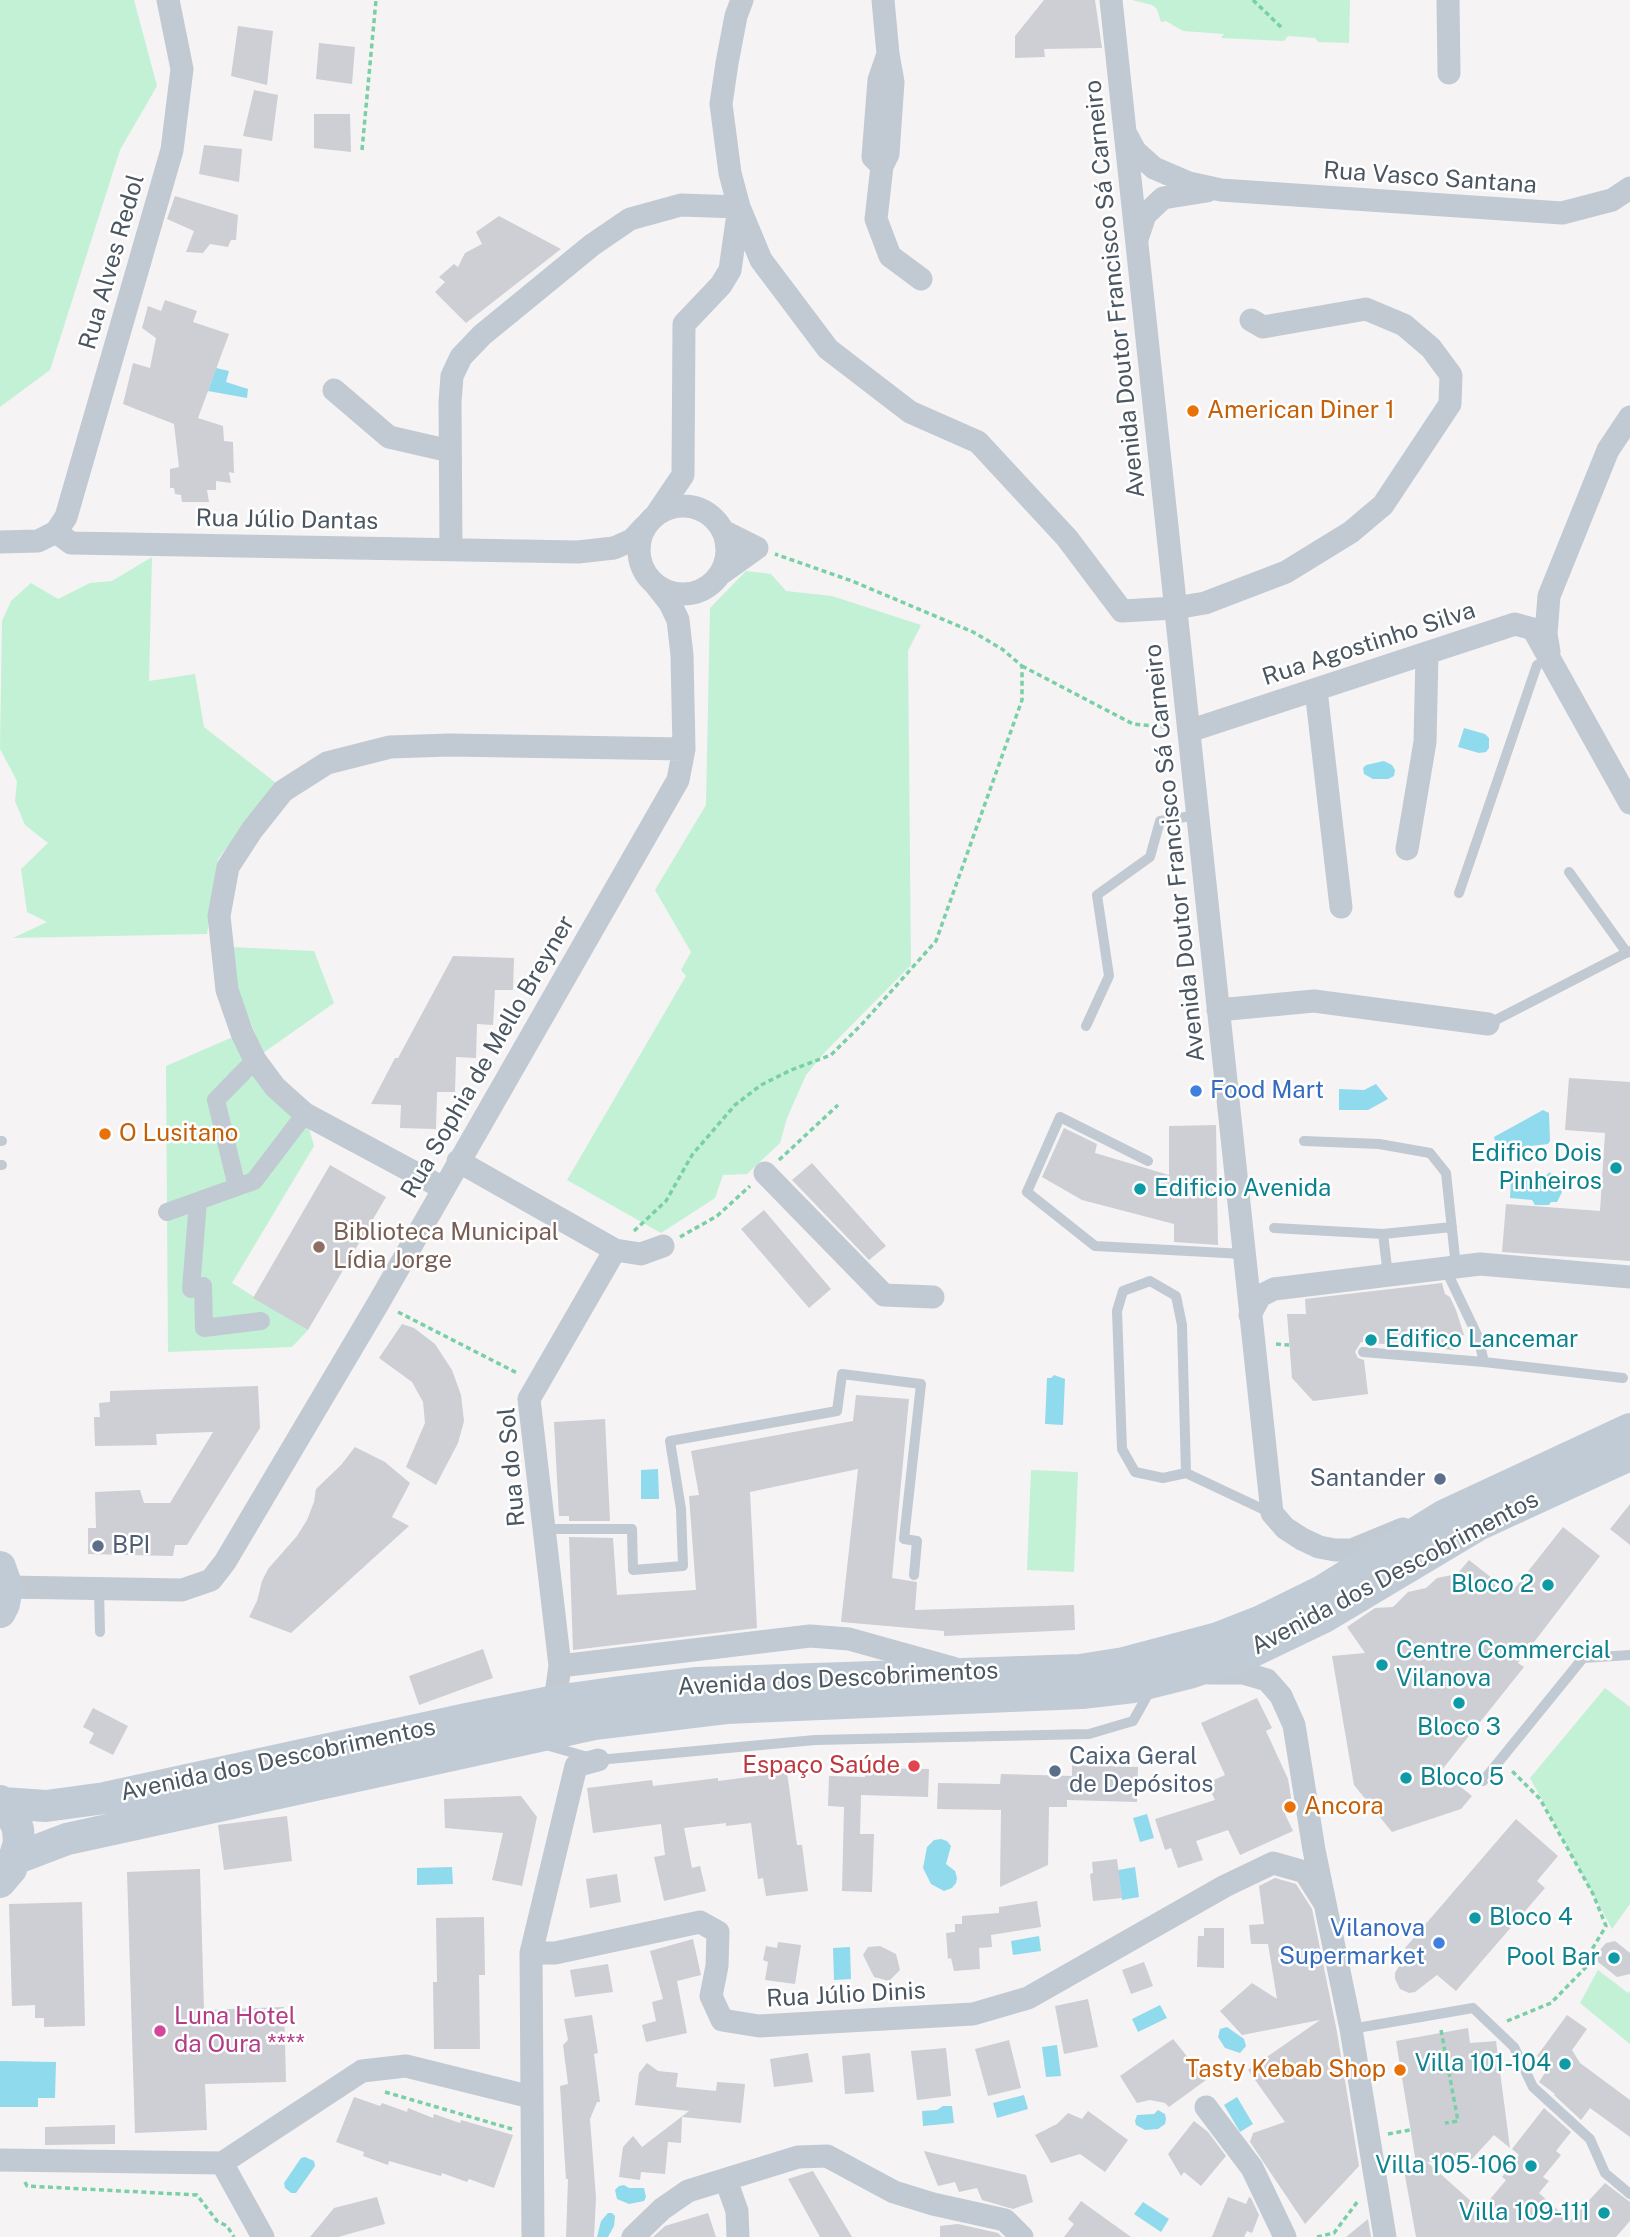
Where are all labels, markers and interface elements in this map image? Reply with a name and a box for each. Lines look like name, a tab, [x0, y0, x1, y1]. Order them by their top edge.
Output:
street label: Avenida Doutor Francisco Sá Carneiro	[1079, 79, 1151, 499]
street label: Rua Vasco Santana	[1322, 156, 1538, 200]
street label: Rua Alves Redol	[73, 171, 151, 353]
place label: American Diner 1	[1207, 397, 1395, 425]
marker: American Diner 1	[1185, 403, 1201, 419]
street label: Rua Júlio Dantas	[195, 504, 379, 536]
street label: Rua Agostinho Silva	[1259, 596, 1479, 692]
street label: Avenida Doutor Francisco Sá Carneiro	[1139, 643, 1211, 1063]
street label: Rua Sophia de Mello Breyner	[395, 911, 581, 1203]
place label: Food Mart	[1210, 1077, 1324, 1105]
marker: Food Mart	[1188, 1083, 1204, 1099]
place label: O Lusitano	[119, 1120, 238, 1148]
marker: O Lusitano	[97, 1126, 113, 1142]
place label: Edifico Dois Pinheiros	[1471, 1140, 1602, 1196]
marker: Edifico Dois Pinheiros	[1608, 1160, 1624, 1176]
place label: Edificio Avenida	[1154, 1175, 1331, 1203]
marker: Edificio Avenida	[1132, 1181, 1148, 1197]
place label: Biblioteca Municipal Lídia Jorge	[333, 1219, 559, 1275]
marker: Biblioteca Municipal Lídia Jorge	[311, 1239, 327, 1255]
place label: Edifico Lancemar	[1385, 1326, 1578, 1354]
marker: Edifico Lancemar	[1363, 1332, 1379, 1348]
street label: Rua do Sol	[492, 1406, 532, 1528]
place label: Santander	[1310, 1465, 1426, 1493]
marker: Santander	[1432, 1471, 1448, 1487]
street label: Avenida dos Descobrimentos	[1247, 1485, 1543, 1661]
place label: BPI	[112, 1532, 150, 1560]
marker: BPI	[90, 1538, 106, 1554]
place label: Bloco 2	[1451, 1571, 1534, 1599]
marker: Bloco 2	[1540, 1577, 1556, 1593]
place label: Centre Commercial Vilanova	[1396, 1637, 1611, 1693]
street label: Avenida dos Descobrimentos	[677, 1656, 999, 1702]
marker: Centre Commercial Vilanova	[1374, 1657, 1390, 1673]
marker: Bloco 3	[1451, 1695, 1467, 1711]
street label: Avenida dos Descobrimentos	[118, 1713, 438, 1807]
place label: Bloco 3	[1417, 1714, 1501, 1742]
place label: Caixa Geral de Depósitos	[1069, 1743, 1214, 1799]
place label: Espaço Saúde	[742, 1752, 900, 1780]
marker: Espaço Saúde	[906, 1758, 922, 1774]
marker: Caixa Geral de Depósitos	[1047, 1763, 1063, 1779]
place label: Bloco 5	[1420, 1764, 1504, 1792]
marker: Bloco 5	[1398, 1770, 1414, 1786]
place label: Ancora	[1304, 1793, 1384, 1821]
marker: Ancora	[1282, 1799, 1298, 1815]
place label: Bloco 4	[1489, 1904, 1573, 1932]
marker: Bloco 4	[1467, 1910, 1483, 1926]
place label: Vilanova Supermarket	[1279, 1915, 1425, 1971]
marker: Vilanova Supermarket	[1431, 1935, 1447, 1951]
place label: Pool Bar	[1506, 1944, 1600, 1972]
marker: Pool Bar	[1606, 1950, 1622, 1966]
street label: Rua Júlio Dinis	[766, 1976, 926, 2014]
place label: Luna Hotel da Oura ****	[174, 2003, 305, 2059]
marker: Luna Hotel da Oura ****	[152, 2023, 168, 2039]
place label: Villa 101-104	[1415, 2050, 1551, 2078]
place label: Tasty Kebab Shop	[1186, 2056, 1386, 2084]
marker: Villa 101-104	[1557, 2056, 1573, 2072]
marker: Tasty Kebab Shop	[1392, 2062, 1408, 2078]
place label: Villa 105-106	[1375, 2152, 1517, 2180]
marker: Villa 105-106	[1523, 2158, 1539, 2174]
place label: Villa 109-111	[1459, 2199, 1590, 2227]
marker: Villa 109-111	[1596, 2205, 1612, 2221]

